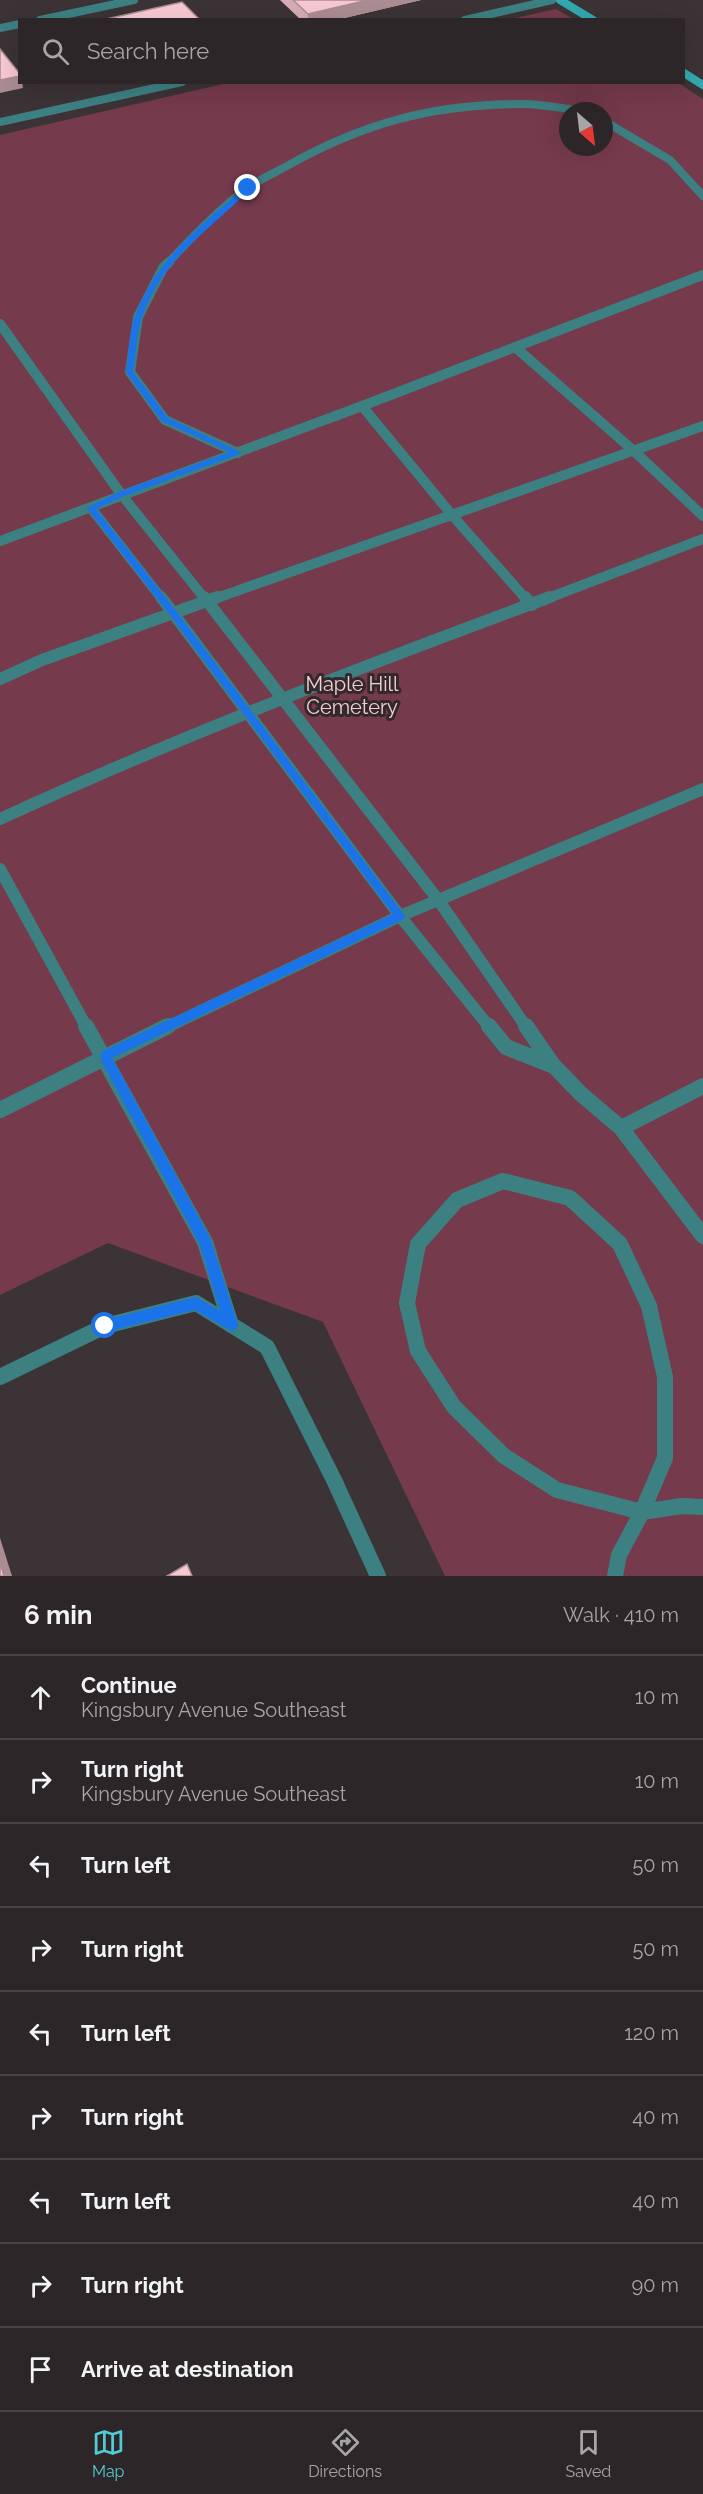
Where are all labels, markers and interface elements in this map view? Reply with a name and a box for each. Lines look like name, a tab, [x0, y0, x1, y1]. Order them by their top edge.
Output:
search box	[18, 18, 685, 84]
icon: search	[39, 35, 72, 68]
text: Search here	[87, 38, 209, 64]
north arrow	[559, 102, 613, 156]
route end	[234, 174, 260, 200]
park label: Maple Hill Cemetery	[306, 672, 399, 719]
route start	[91, 1312, 117, 1338]
text: 6 min	[24, 1600, 93, 1630]
text: Walk · 410 m	[563, 1603, 679, 1627]
text: Continue	[81, 1672, 177, 1698]
icon: ahead	[24, 1681, 57, 1714]
text: 10 m	[635, 1685, 679, 1709]
text: Kingsbury Avenue Southeast	[81, 1698, 346, 1722]
text: Turn right	[81, 1756, 184, 1782]
icon: right	[24, 1765, 57, 1798]
text: 10 m	[635, 1769, 679, 1793]
text: Kingsbury Avenue Southeast	[81, 1782, 346, 1806]
icon: left	[24, 1849, 57, 1882]
text: Turn left	[81, 1852, 171, 1878]
text: 50 m	[632, 1853, 679, 1877]
icon: right	[24, 1933, 57, 1966]
text: Turn right	[81, 1936, 184, 1962]
text: 50 m	[632, 1937, 679, 1961]
icon: left	[24, 2017, 57, 2050]
text: Turn left	[81, 2020, 171, 2046]
text: 120 m	[624, 2021, 679, 2045]
icon: right	[24, 2101, 57, 2134]
text: Turn right	[81, 2104, 184, 2130]
text: 40 m	[632, 2105, 679, 2129]
icon: left	[24, 2185, 57, 2218]
text: Turn left	[81, 2188, 171, 2214]
text: 40 m	[632, 2189, 679, 2213]
icon: right	[24, 2269, 57, 2302]
text: Turn right	[81, 2272, 184, 2298]
text: 90 m	[632, 2273, 679, 2297]
icon: arrive	[24, 2353, 57, 2386]
text: Arrive at destination	[81, 2356, 294, 2382]
tab: Map	[92, 2426, 125, 2481]
tab: Directions	[308, 2426, 382, 2481]
tab: Saved	[565, 2426, 611, 2481]

